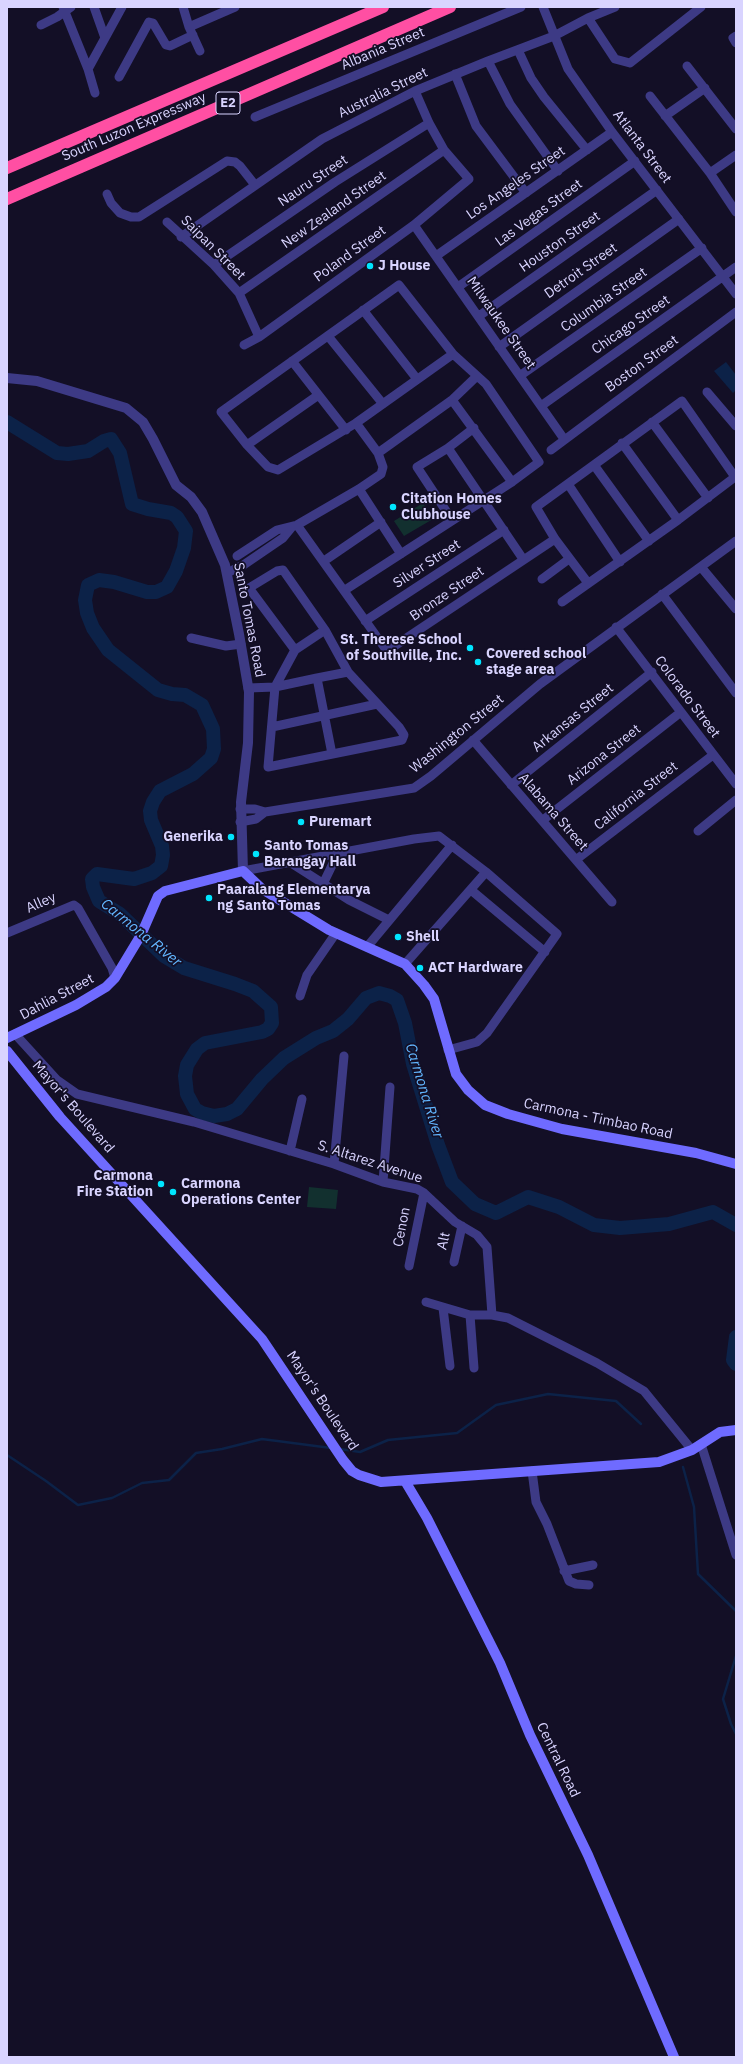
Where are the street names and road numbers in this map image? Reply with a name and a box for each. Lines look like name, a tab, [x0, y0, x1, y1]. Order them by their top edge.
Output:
street label: Albania Street	[339, 24, 427, 74]
street label: Australia Street	[335, 64, 431, 122]
street label: South Luzon Expressway	[59, 89, 209, 165]
road number: E2	[216, 92, 240, 114]
street label: Atlanta Street	[609, 107, 675, 187]
street label: Los Angeles Street	[463, 143, 569, 223]
street label: Nauru Street	[275, 152, 351, 210]
street label: New Zealand Street	[278, 168, 390, 252]
street label: Las Vegas Street	[492, 176, 586, 250]
street label: Houston Street	[516, 208, 604, 276]
street label: Saipan Street	[177, 212, 249, 284]
street label: Poland Street	[311, 222, 389, 286]
street label: Detroit Street	[541, 240, 621, 302]
street label: Columbia Street	[558, 264, 650, 336]
street label: Milwaukee Street	[463, 274, 539, 372]
street label: Chicago Street	[589, 292, 673, 358]
street label: Boston Street	[602, 332, 682, 396]
street label: Silver Street	[390, 536, 464, 592]
street label: Santo Tomas Road	[230, 561, 268, 679]
street label: Bronze Street	[407, 563, 487, 625]
street label: Colorado Street	[651, 653, 723, 741]
street label: Arkansas Street	[529, 680, 617, 756]
street label: Washington Street	[407, 691, 507, 777]
street label: Arizona Street	[564, 721, 644, 789]
street label: California Street	[591, 758, 681, 834]
street label: Alabama Street	[515, 770, 591, 854]
street label: Alley	[23, 889, 59, 917]
street label: Dahlia Street	[17, 970, 97, 1024]
street label: Mayor's Boulevard	[29, 1058, 117, 1156]
street label: Carmona - Timbao Road	[522, 1095, 674, 1143]
street label: S. Altarez Avenue	[315, 1137, 425, 1187]
street label: Cenon	[390, 1206, 414, 1248]
street label: Alt	[434, 1231, 454, 1251]
street label: Mayor's Boulevard	[283, 1348, 361, 1454]
street label: Central Road	[533, 1720, 583, 1800]

